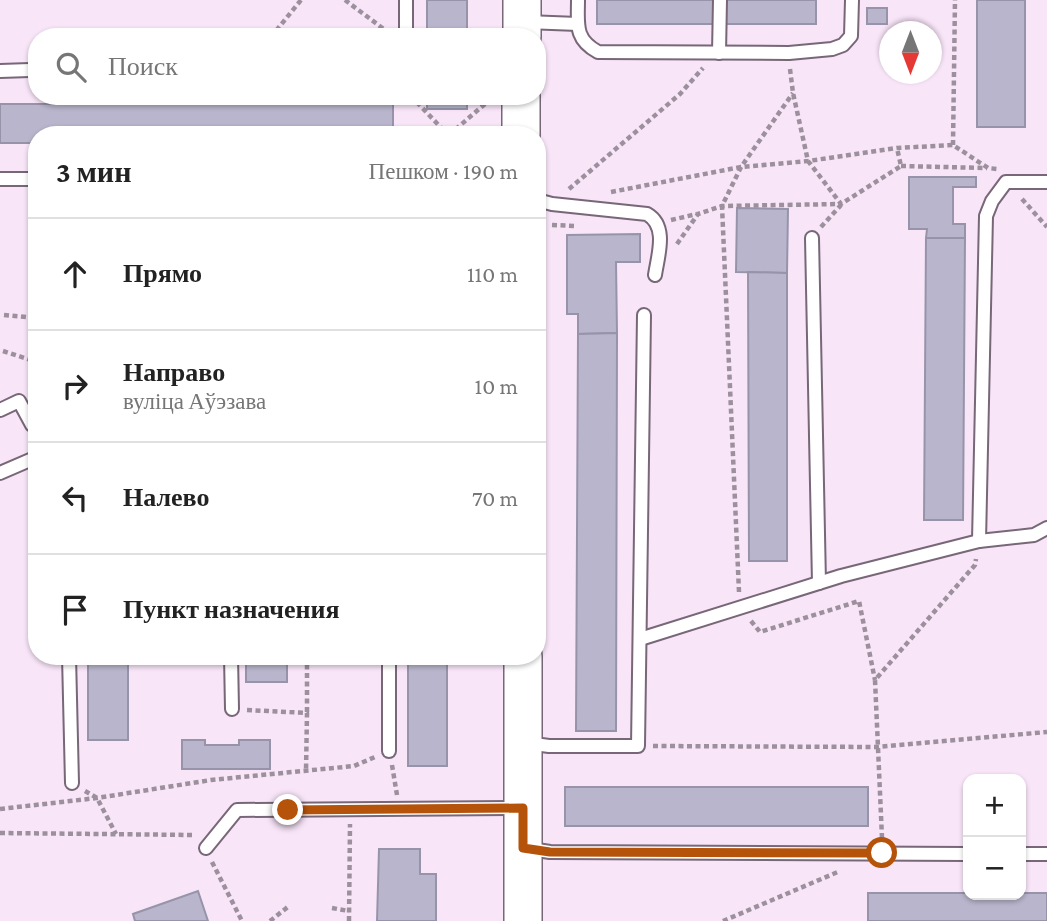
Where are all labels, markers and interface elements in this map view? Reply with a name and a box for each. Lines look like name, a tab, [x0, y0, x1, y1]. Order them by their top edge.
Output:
north arrow	[879, 21, 942, 84]
search box	[28, 28, 546, 105]
icon: search	[52, 48, 90, 86]
text: Поиск	[108, 52, 178, 81]
text: 3 мин	[56, 155, 131, 188]
text: Пешком · 190 m	[369, 158, 518, 184]
icon: ahead	[56, 255, 94, 293]
text: Прямо	[123, 259, 202, 288]
text: 110 m	[467, 261, 518, 287]
text: Направо	[123, 358, 225, 387]
icon: right	[56, 367, 94, 405]
text: 10 m	[475, 373, 518, 399]
text: вуліца Аўэзава	[123, 388, 266, 414]
icon: left	[56, 479, 94, 517]
text: Налево	[123, 483, 209, 512]
text: 70 m	[472, 485, 518, 511]
icon: arrive	[56, 591, 94, 629]
text: Пункт назначения	[123, 595, 340, 624]
map controls	[963, 774, 1026, 900]
button: +	[963, 774, 1026, 837]
route end	[272, 794, 303, 825]
route start	[866, 837, 897, 868]
button: −	[963, 837, 1026, 900]

